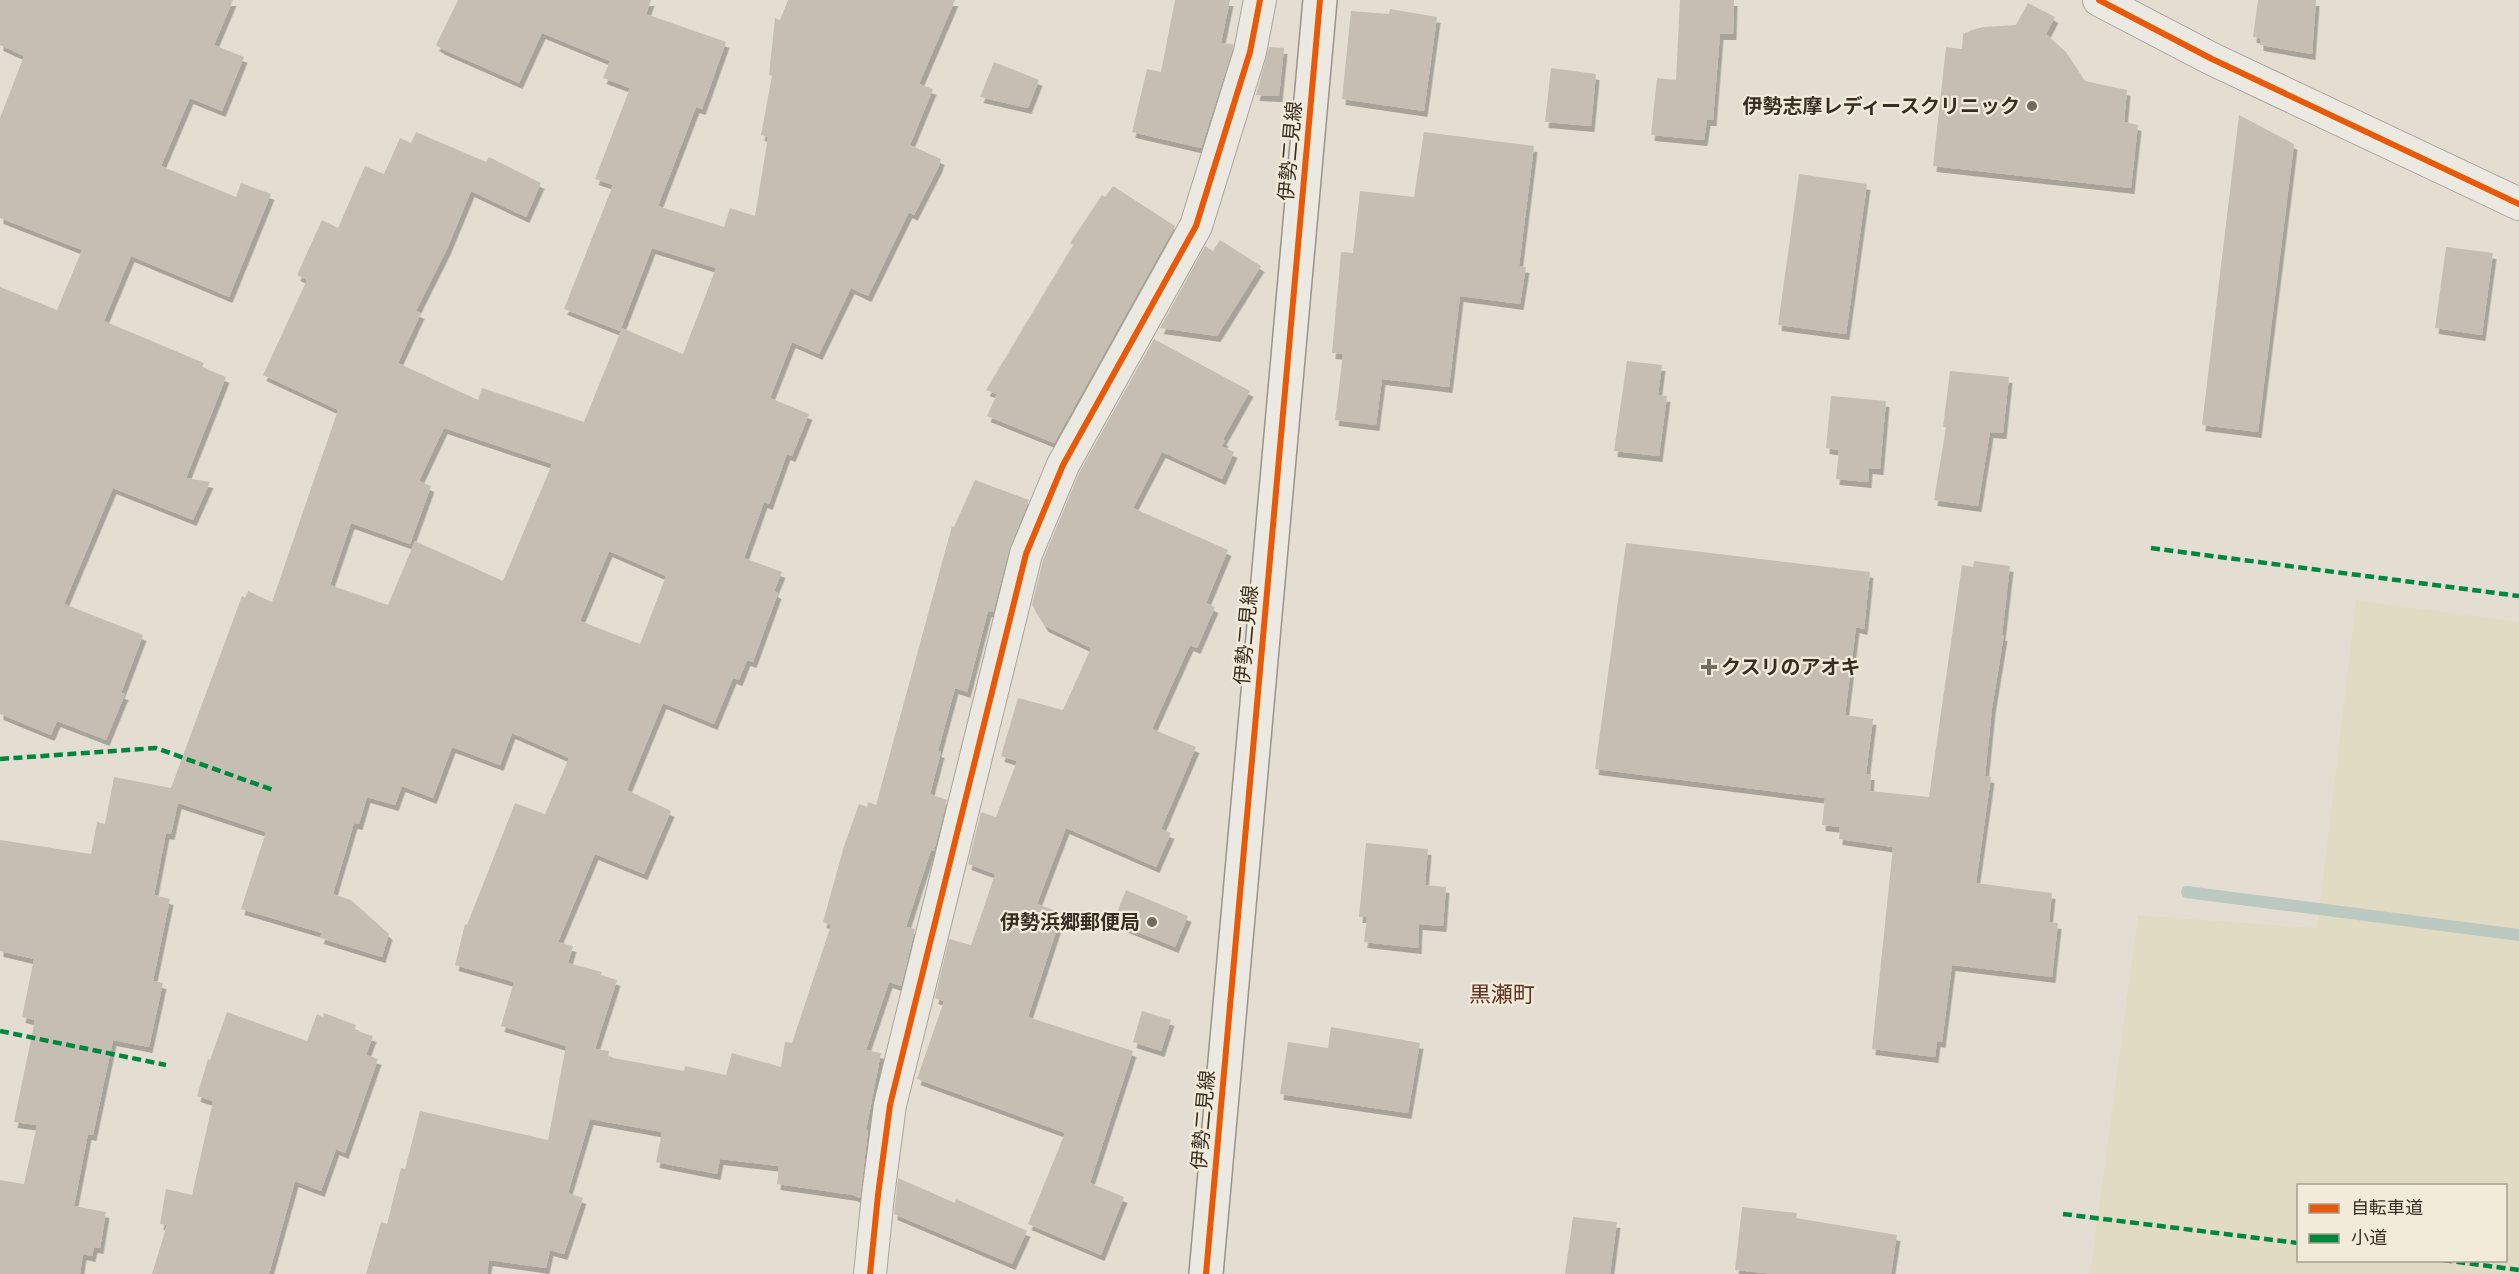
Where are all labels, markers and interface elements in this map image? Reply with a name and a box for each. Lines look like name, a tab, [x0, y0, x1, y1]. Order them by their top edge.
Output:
place label: 伊勢志摩レディースクリニック	[1742, 94, 2020, 118]
marker: 伊勢志摩レディースクリニック	[2025, 99, 2039, 113]
street label: 伊勢二見線	[1274, 100, 1306, 202]
street label: 伊勢二見線	[1230, 584, 1262, 686]
place label: クスリのアオキ	[1721, 655, 1860, 679]
marker: クスリのアオキ	[1702, 660, 1716, 674]
place label: 伊勢浜郷郵便局	[1000, 910, 1140, 934]
marker: 伊勢浜郷郵便局	[1145, 915, 1159, 929]
district label: 黒瀬町	[1469, 981, 1535, 1008]
street label: 伊勢二見線	[1187, 1069, 1219, 1171]
legend	[2297, 1184, 2507, 1262]
text: 自転車道	[2351, 1197, 2423, 1219]
text: 小道	[2351, 1227, 2387, 1249]

